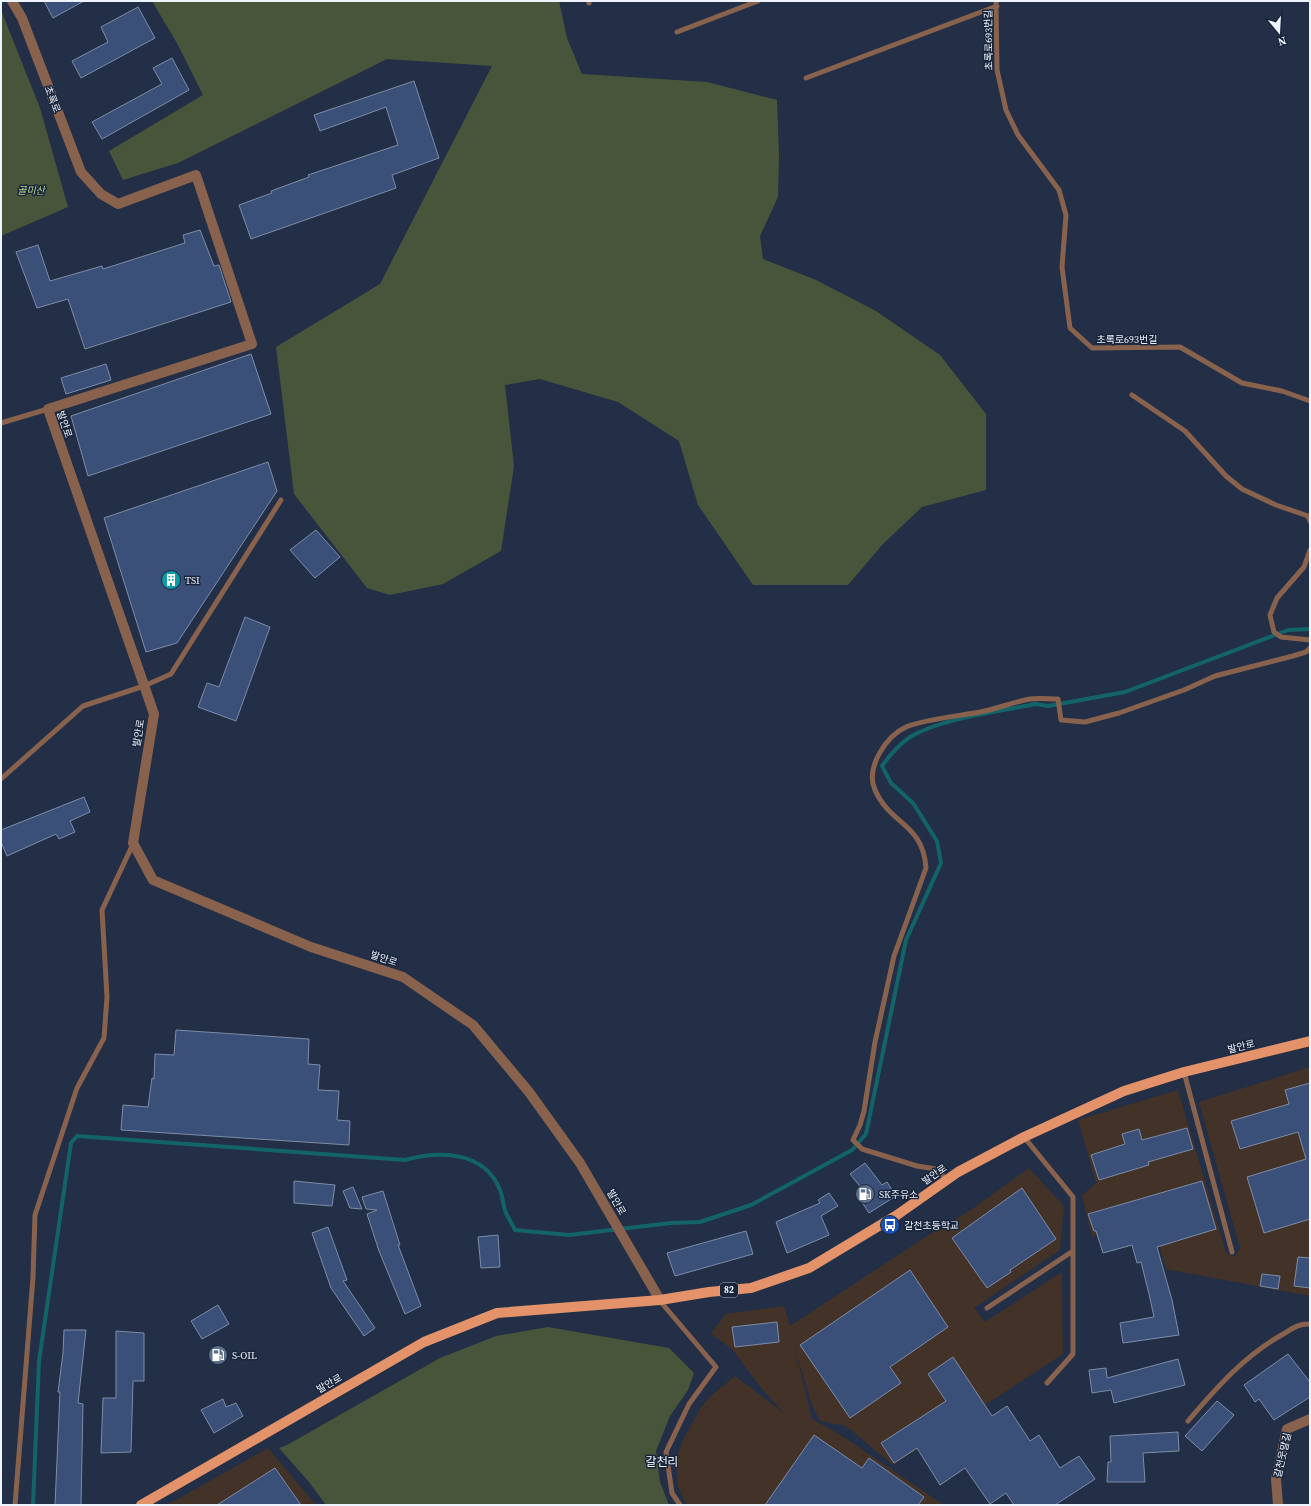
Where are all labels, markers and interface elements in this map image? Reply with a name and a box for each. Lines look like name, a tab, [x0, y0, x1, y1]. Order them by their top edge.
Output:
street label: 초록로693번길	[981, 9, 996, 71]
north arrow	[1259, 12, 1299, 52]
text: N	[1276, 33, 1288, 49]
street label: 초록로	[42, 84, 64, 114]
park label: 골미산	[17, 184, 47, 197]
street label: 초록로693번길	[1097, 333, 1158, 346]
street label: 발안로	[54, 409, 75, 439]
building icon: TSI	[160, 569, 182, 591]
place label: TSI	[185, 574, 200, 587]
street label: 발안로	[130, 718, 147, 748]
street label: 발안로	[369, 948, 399, 969]
street label: 발안로	[1226, 1037, 1256, 1056]
street label: 발안로	[919, 1161, 949, 1188]
fuel station icon: SK주유소	[854, 1183, 876, 1205]
street label: 발안로	[604, 1187, 629, 1217]
place label: SK주유소	[879, 1188, 918, 1201]
bus stop icon: 갈천초등학교	[879, 1214, 901, 1236]
place label: 갈천초등학교	[904, 1219, 959, 1232]
road number: 82	[720, 1283, 738, 1297]
fuel station icon: S-OIL	[207, 1344, 229, 1366]
place label: S-OIL	[232, 1349, 257, 1362]
street label: 발안로	[314, 1371, 344, 1396]
street label: 갈천웃말길	[1271, 1431, 1294, 1479]
district label: 갈천리	[645, 1454, 679, 1470]

